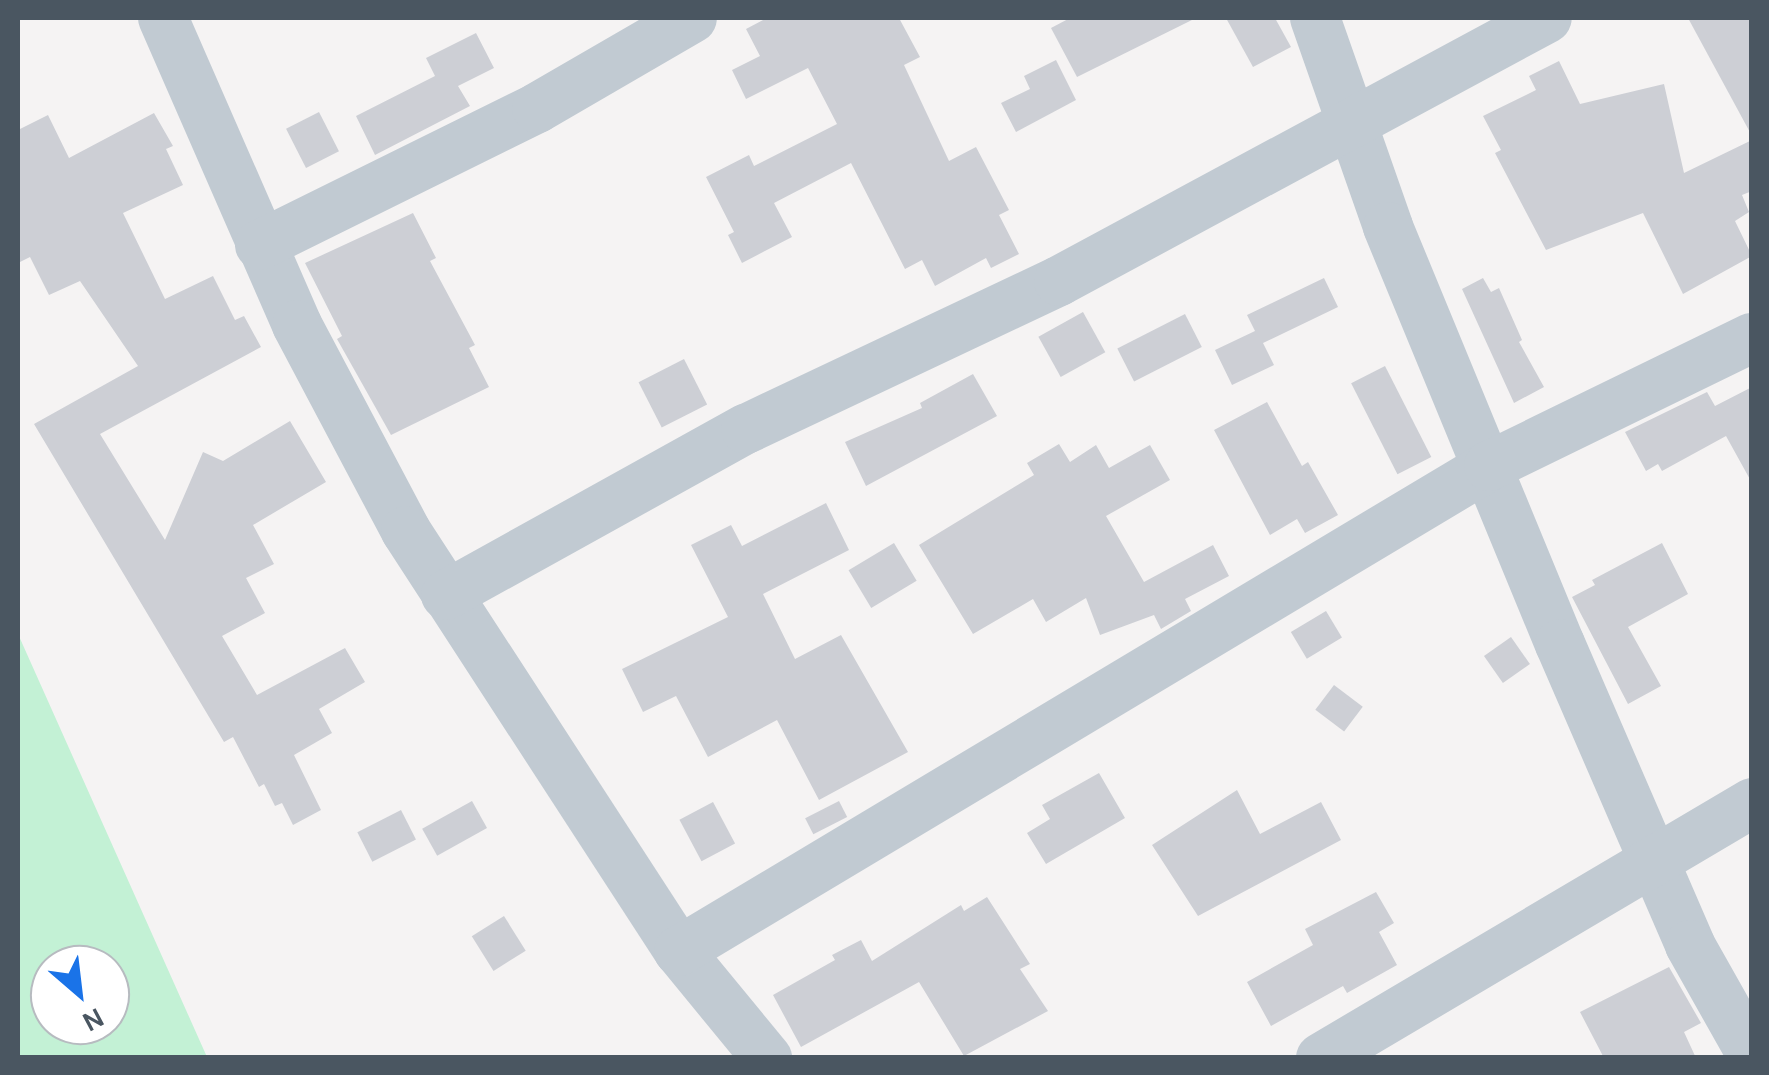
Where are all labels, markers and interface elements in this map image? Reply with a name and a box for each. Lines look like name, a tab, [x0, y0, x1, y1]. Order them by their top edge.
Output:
north arrow	[30, 945, 130, 1045]
text: N	[77, 1001, 110, 1039]

